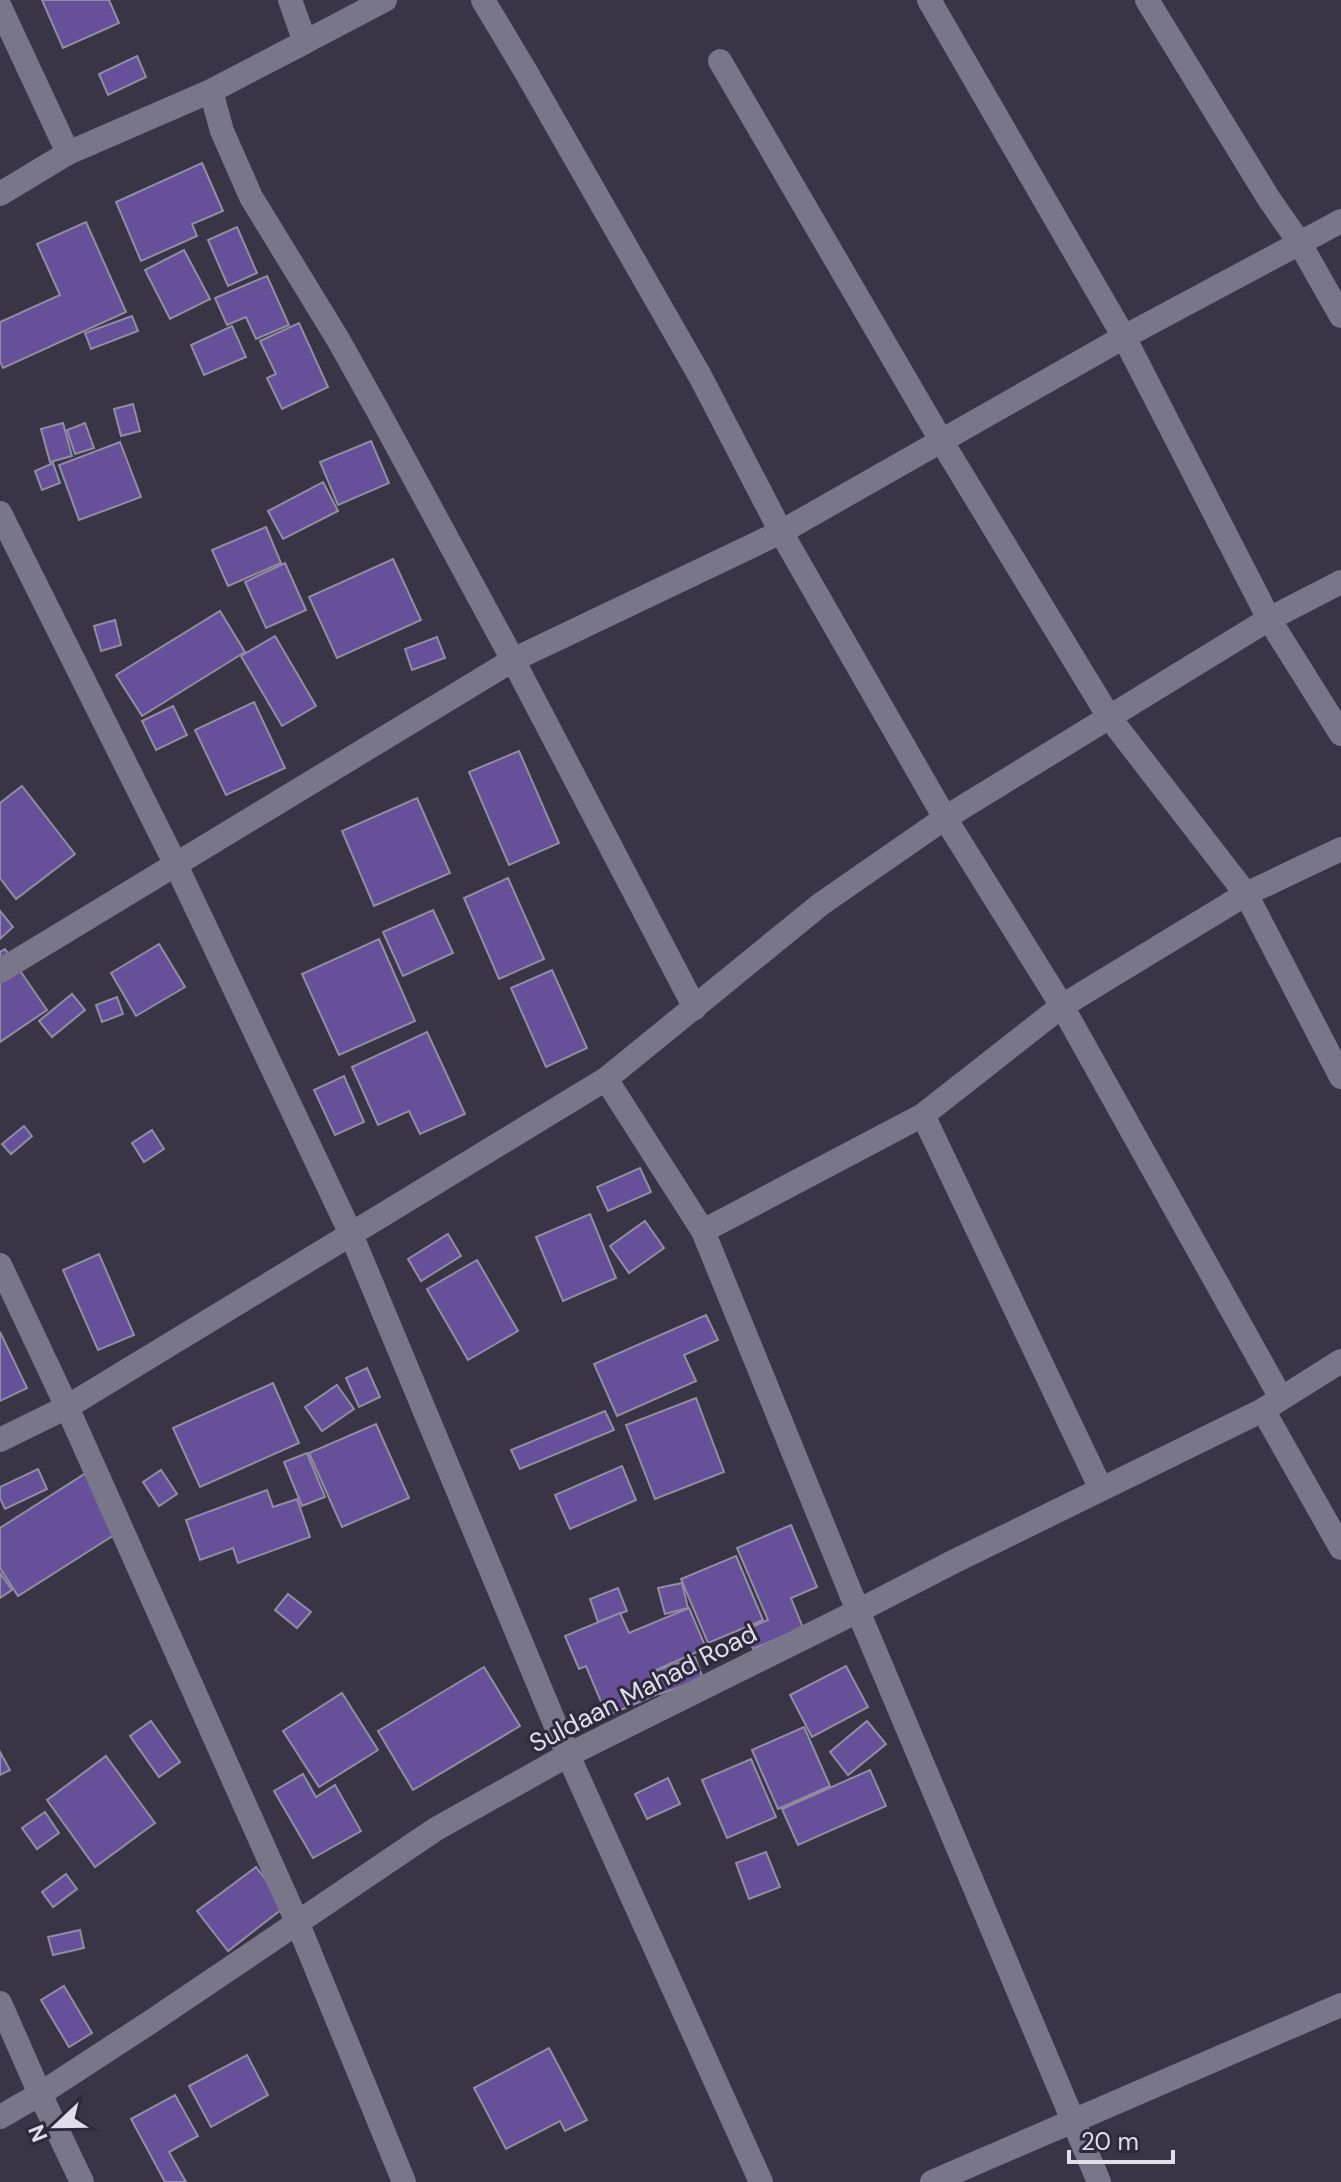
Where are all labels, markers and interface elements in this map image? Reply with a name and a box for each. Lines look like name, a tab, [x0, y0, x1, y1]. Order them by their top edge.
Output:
street label: Suldaan Mahad Road	[523, 1616, 763, 1760]
north arrow	[16, 2086, 96, 2166]
scale bar	[1069, 2114, 1173, 2164]
text: N	[21, 2120, 54, 2146]
text: 20 m	[1081, 2126, 1139, 2157]

